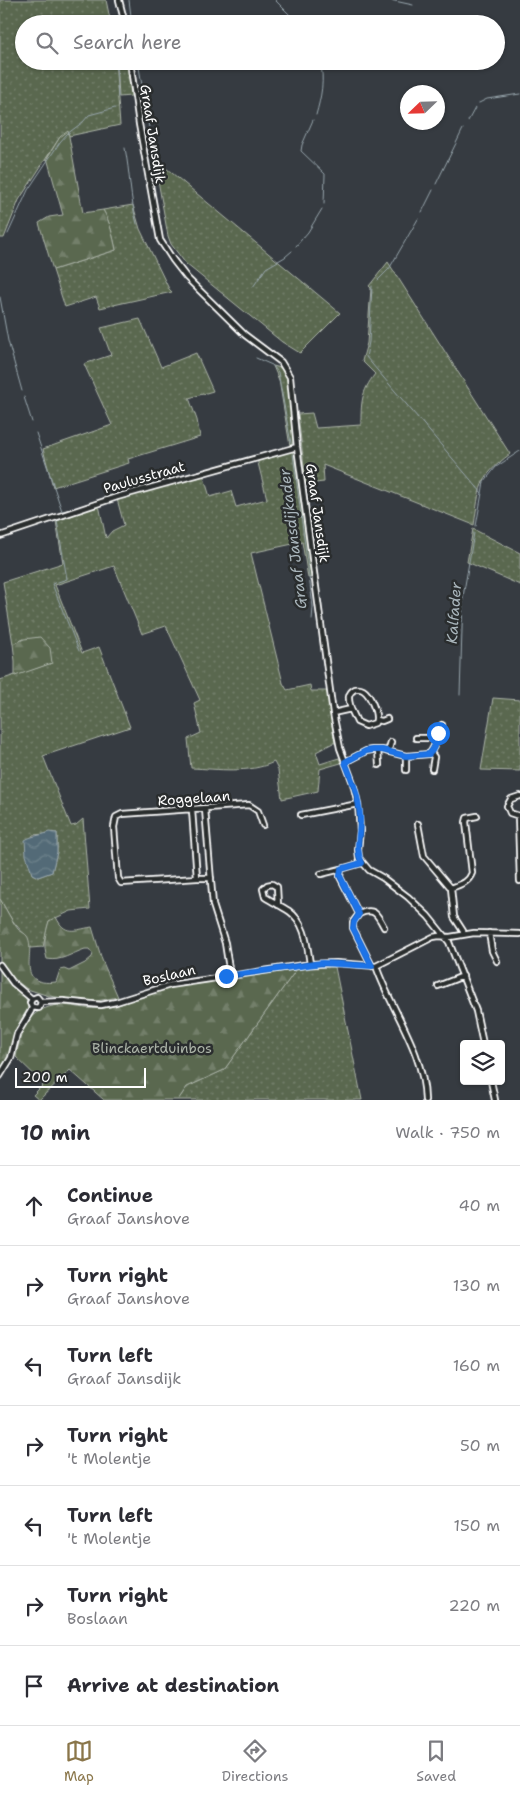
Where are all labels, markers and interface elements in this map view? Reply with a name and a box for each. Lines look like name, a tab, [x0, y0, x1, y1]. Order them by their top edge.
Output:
search box	[15, 15, 505, 70]
icon: search	[33, 29, 61, 57]
text: Search here	[73, 30, 182, 55]
street label: Graaf Jansdijk	[136, 83, 170, 185]
north arrow	[400, 85, 445, 130]
street label: Paulusstraat	[101, 457, 187, 497]
street label: Graaf Jansdijk	[302, 462, 334, 564]
water label: Graaf Jansdijkader	[274, 467, 312, 610]
water label: Kalfader	[442, 580, 466, 645]
route start	[427, 722, 450, 745]
street label: Roggelaan	[157, 786, 231, 810]
street label: Boslaan	[141, 960, 197, 990]
route end	[215, 965, 238, 988]
park label: Blinckaertduinbos	[92, 1039, 212, 1057]
map controls	[460, 1040, 505, 1085]
button: layers	[460, 1040, 505, 1085]
scale bar	[15, 1065, 146, 1088]
text: 200 m	[22, 1068, 68, 1086]
text: 10 min	[20, 1119, 90, 1147]
text: Walk · 750 m	[395, 1122, 500, 1143]
text: Continue	[67, 1183, 153, 1208]
icon: ahead	[20, 1192, 48, 1220]
text: 40 m	[458, 1195, 500, 1216]
text: Graaf Janshove	[67, 1208, 190, 1229]
text: Turn right	[67, 1263, 168, 1288]
icon: right	[20, 1272, 48, 1300]
text: 130 m	[453, 1275, 500, 1296]
text: Graaf Janshove	[67, 1288, 190, 1309]
text: Turn left	[67, 1343, 153, 1368]
icon: left	[20, 1352, 48, 1380]
text: 160 m	[453, 1355, 500, 1376]
text: Graaf Jansdijk	[67, 1368, 181, 1389]
text: Turn right	[67, 1423, 168, 1448]
icon: right	[20, 1432, 48, 1460]
text: 50 m	[460, 1435, 500, 1456]
text: 't Molentje	[67, 1448, 151, 1469]
text: Turn left	[67, 1503, 153, 1528]
icon: left	[20, 1512, 48, 1540]
text: 150 m	[453, 1515, 500, 1536]
text: 't Molentje	[67, 1528, 151, 1549]
text: Turn right	[67, 1583, 168, 1608]
icon: right	[20, 1592, 48, 1620]
text: 220 m	[448, 1595, 500, 1616]
text: Boslaan	[67, 1608, 128, 1629]
icon: arrive	[20, 1672, 48, 1700]
text: Arrive at destination	[67, 1673, 279, 1698]
tab: Map	[64, 1737, 94, 1785]
tab: Directions	[222, 1737, 288, 1785]
tab: Saved	[416, 1737, 456, 1785]

